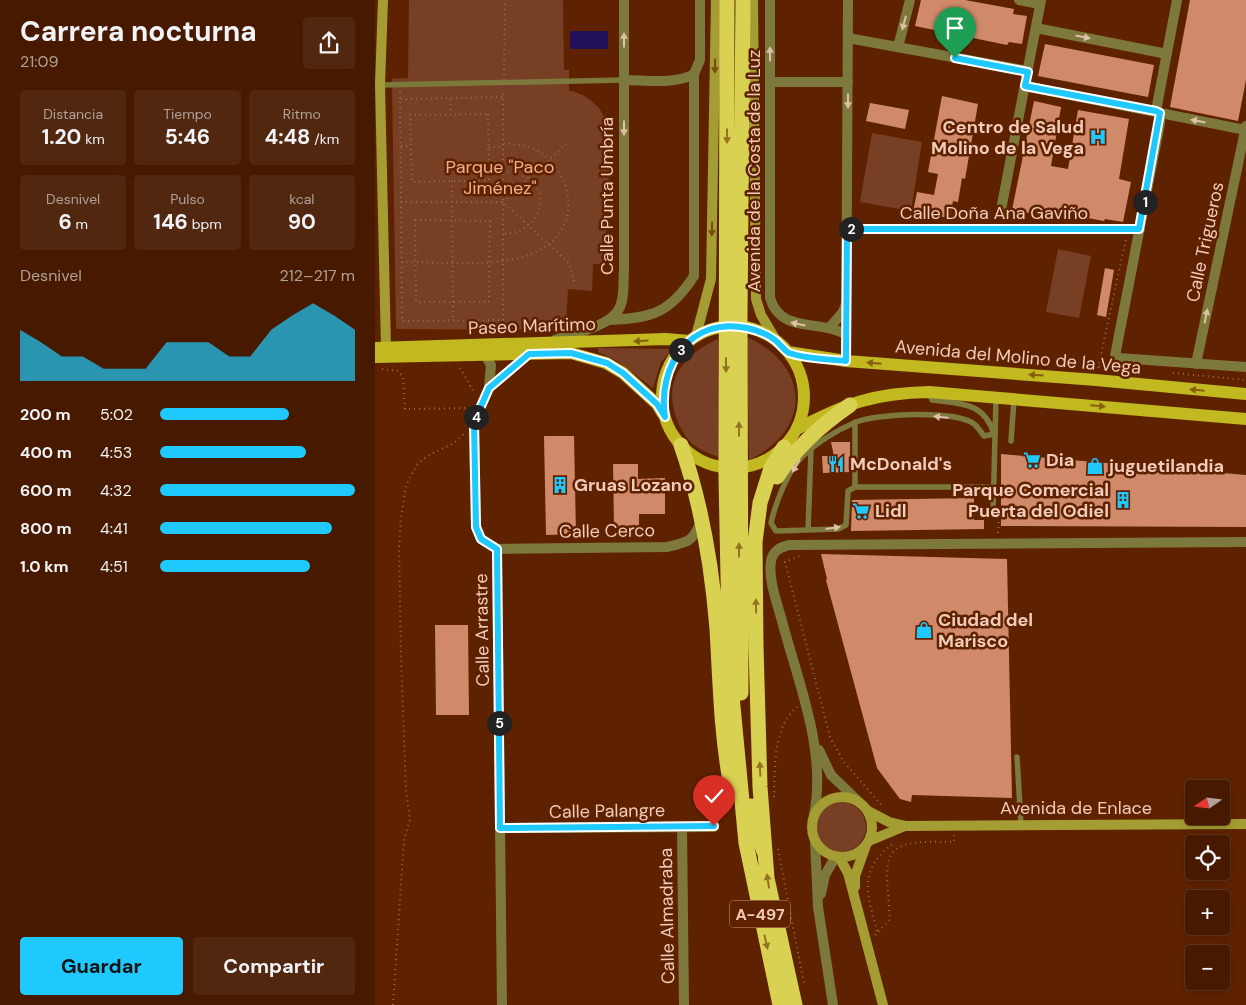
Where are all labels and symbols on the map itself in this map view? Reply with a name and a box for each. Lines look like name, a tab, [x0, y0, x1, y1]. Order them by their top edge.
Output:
pin	[934, 7, 976, 58]
one-way arrow	[900, 16, 908, 31]
one-way arrow	[620, 32, 628, 48]
one-way arrow	[1076, 34, 1092, 42]
one-way arrow	[766, 46, 774, 62]
street label: Avenida de la Costa de la Luz	[742, 50, 766, 292]
one-way arrow	[711, 58, 719, 74]
one-way arrow	[844, 93, 852, 109]
place label: Centro de Salud Molino de la Vega	[931, 115, 1084, 160]
street label: Calle Punta Umbría	[595, 117, 619, 275]
one-way arrow	[1191, 117, 1206, 125]
one-way arrow	[620, 121, 628, 137]
hospital icon: Centro de Salud Molino de la Vega	[1088, 127, 1108, 147]
one-way arrow	[723, 128, 731, 144]
park label: Parque "Paco Jiménez"	[446, 155, 554, 200]
street label: Calle Trigueros	[1181, 180, 1229, 304]
pin: 1	[1133, 190, 1157, 214]
street label: Calle Doña Ana Gaviño	[900, 201, 1088, 225]
pin: 2	[839, 216, 863, 242]
one-way arrow	[708, 221, 716, 237]
one-way arrow	[1202, 309, 1210, 324]
street label: Paseo Marítimo	[468, 312, 596, 340]
one-way arrow	[789, 319, 805, 327]
street label: Avenida del Molino de la Vega	[894, 334, 1142, 380]
one-way arrow	[633, 337, 649, 345]
pin: 3	[669, 338, 693, 362]
one-way arrow	[722, 358, 730, 374]
one-way arrow	[865, 359, 881, 367]
one-way arrow	[1027, 371, 1043, 379]
one-way arrow	[1189, 386, 1205, 394]
one-way arrow	[1090, 402, 1106, 410]
pin: 4	[463, 404, 489, 430]
one-way arrow	[933, 413, 949, 421]
one-way arrow	[736, 421, 744, 437]
place label: Dia	[1046, 448, 1074, 472]
supermarket icon: Dia	[1022, 450, 1042, 470]
place label: McDonald's	[850, 452, 952, 476]
restaurant icon: McDonald's	[826, 454, 846, 474]
place label: juguetilandia	[1108, 454, 1224, 478]
shop icon: juguetilandia	[1085, 456, 1105, 476]
one-way arrow	[791, 460, 800, 473]
place label: Gruas Lozano	[574, 473, 693, 497]
building icon: Gruas Lozano	[550, 475, 570, 495]
place label: Parque Comercial Puerta del Odiel	[952, 478, 1109, 523]
building icon: Parque Comercial Puerta del Odiel	[1113, 490, 1133, 510]
place label: Lidl	[875, 499, 907, 523]
supermarket icon: Lidl	[851, 501, 871, 521]
street label: Calle Cerco	[559, 518, 655, 544]
one-way arrow	[826, 524, 842, 532]
one-way arrow	[735, 542, 743, 558]
street label: Calle Arrastre	[469, 573, 495, 687]
one-way arrow	[752, 598, 760, 614]
place label: Ciudad del Marisco	[938, 608, 1033, 653]
shop icon: Ciudad del Marisco	[914, 620, 934, 640]
pin: 5	[487, 710, 511, 736]
one-way arrow	[755, 760, 763, 776]
pin	[693, 775, 735, 826]
north arrow	[1185, 780, 1230, 825]
street label: Avenida de Enlace	[1000, 796, 1152, 820]
street label: Calle Palangre	[549, 798, 665, 824]
street label: Calle Almadraba	[654, 848, 680, 984]
one-way arrow	[763, 873, 771, 889]
road number: A-497	[730, 901, 790, 928]
one-way arrow	[762, 935, 770, 950]

